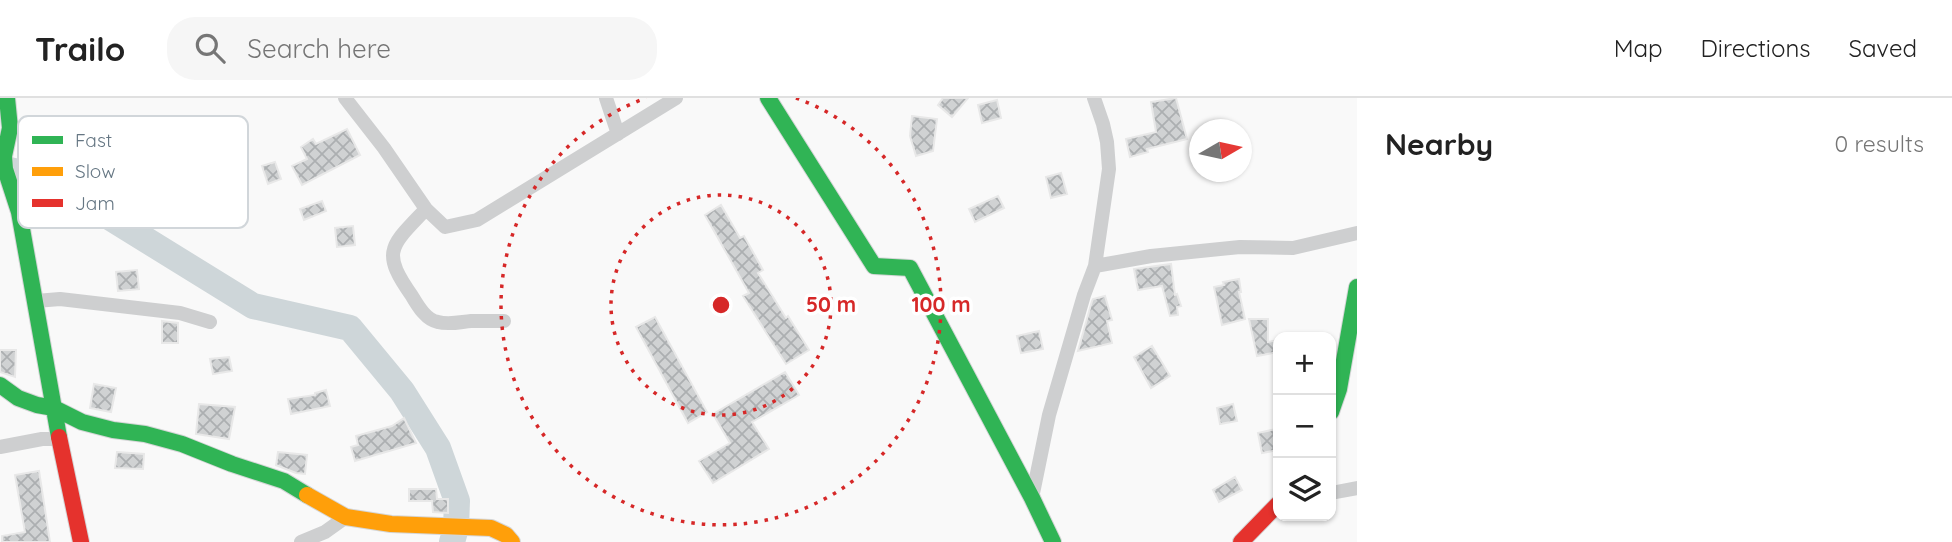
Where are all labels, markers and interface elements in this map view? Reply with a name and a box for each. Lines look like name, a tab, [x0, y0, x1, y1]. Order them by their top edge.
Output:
search box	[167, 17, 657, 80]
text: Trailo	[35, 28, 125, 69]
icon: search	[191, 29, 229, 67]
text: Search here	[247, 32, 391, 65]
text: Map	[1614, 33, 1663, 63]
text: Directions	[1701, 33, 1811, 63]
text: Saved	[1849, 33, 1917, 63]
legend	[18, 116, 248, 228]
north arrow	[1189, 119, 1252, 182]
text: Nearby	[1385, 125, 1493, 163]
text: Fast	[75, 128, 112, 152]
text: 0 results	[1835, 129, 1924, 158]
text: Slow	[75, 159, 116, 183]
text: Jam	[75, 191, 115, 215]
text: 50 m	[806, 291, 856, 317]
text: 100 m	[911, 291, 971, 317]
centre of rings	[709, 293, 733, 317]
map controls	[1273, 332, 1336, 521]
button: +	[1273, 332, 1336, 395]
button: −	[1273, 395, 1336, 458]
button: layers	[1273, 458, 1336, 521]

